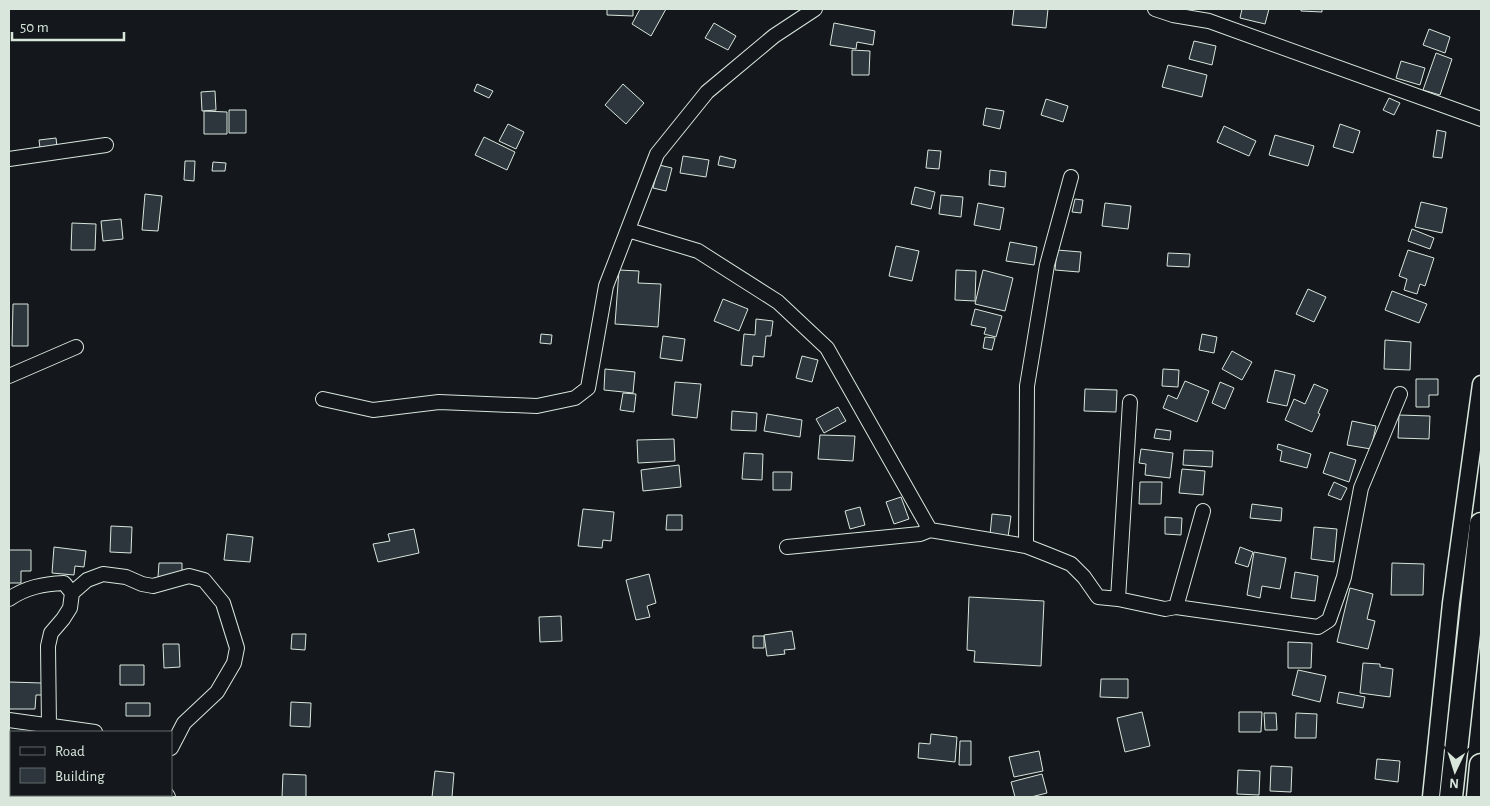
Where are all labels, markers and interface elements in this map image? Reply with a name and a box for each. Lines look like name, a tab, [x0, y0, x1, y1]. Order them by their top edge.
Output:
scale bar	[12, 10, 125, 42]
text: 50 m	[20, 20, 49, 35]
legend	[10, 731, 172, 796]
text: Road	[55, 744, 85, 759]
north arrow	[1430, 746, 1480, 796]
text: Building	[55, 769, 105, 784]
text: N	[1449, 776, 1460, 790]

